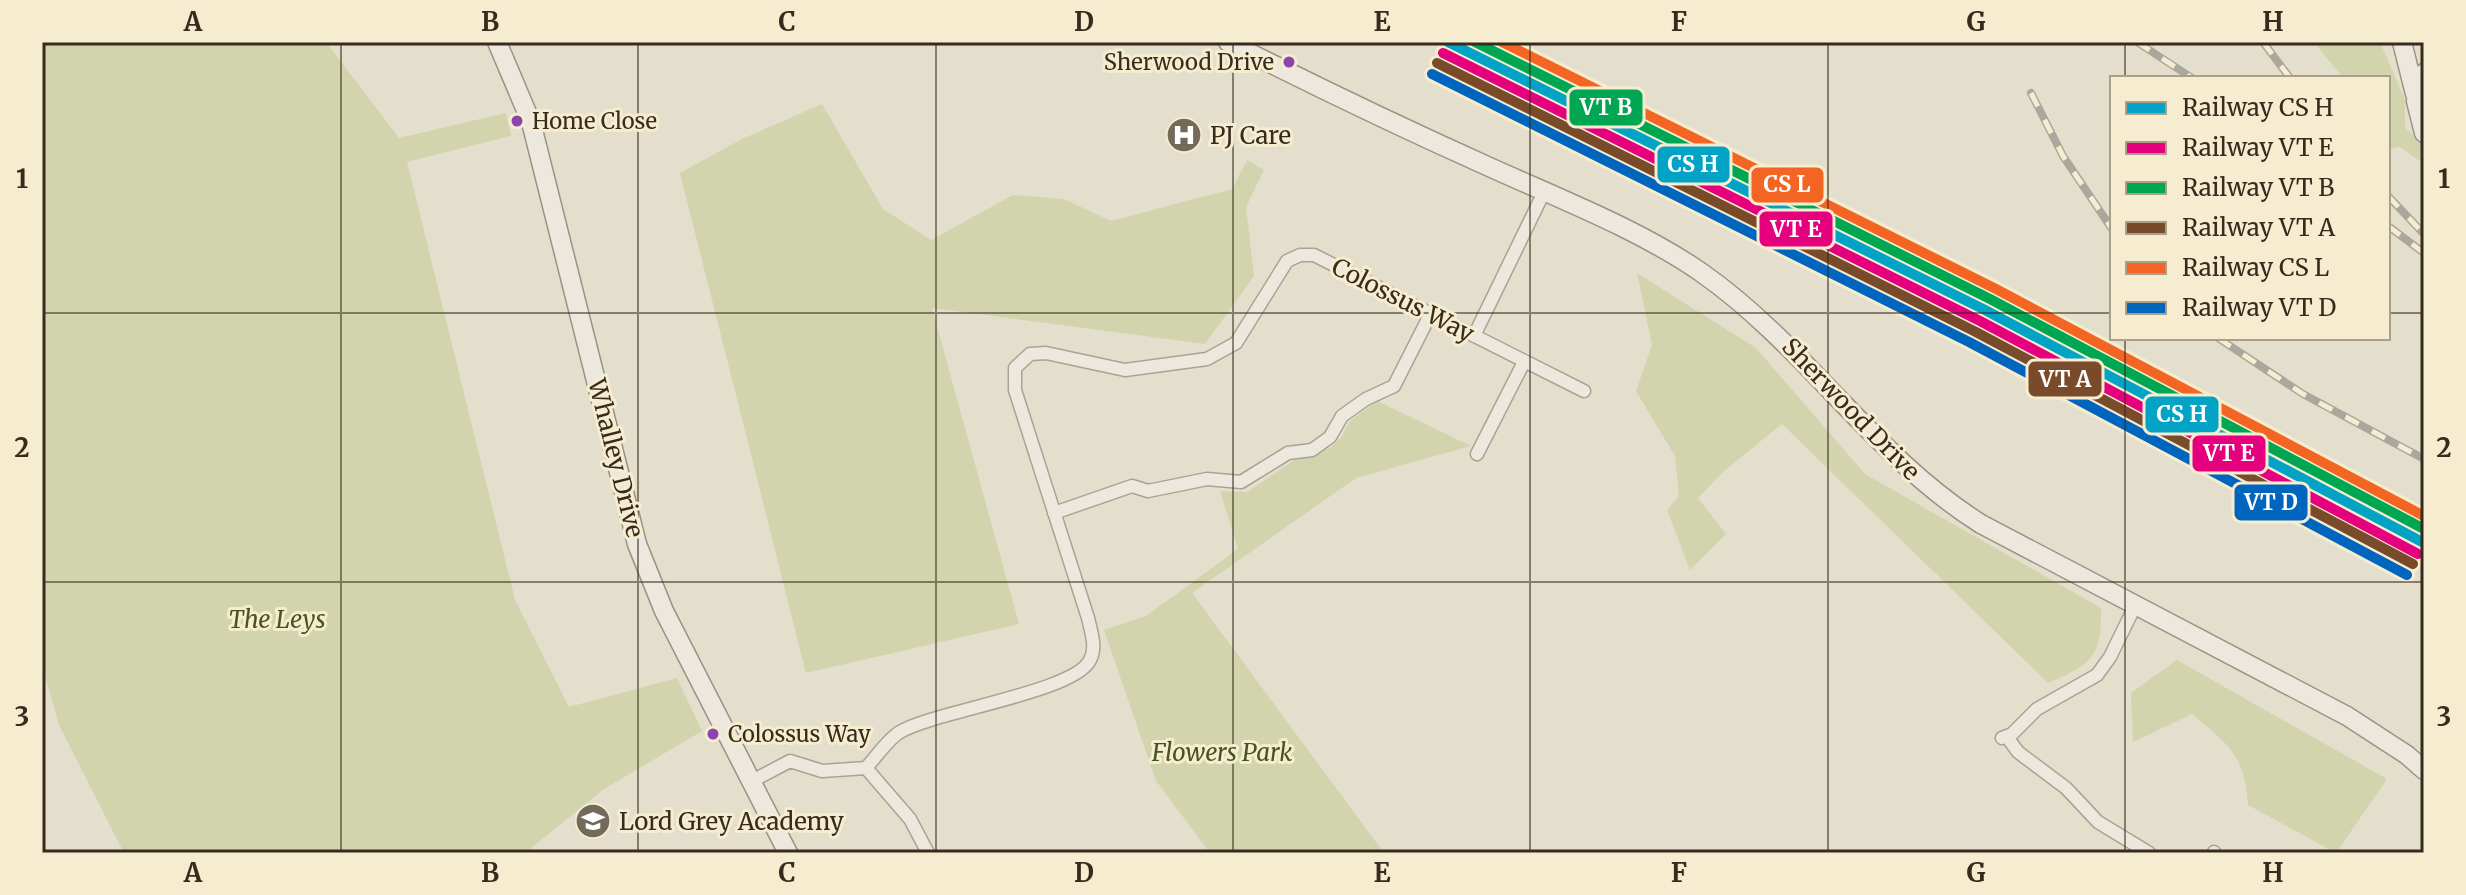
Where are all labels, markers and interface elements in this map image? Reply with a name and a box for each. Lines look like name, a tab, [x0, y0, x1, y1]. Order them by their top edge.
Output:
text: A	[183, 5, 203, 38]
text: B	[481, 5, 499, 38]
text: C	[778, 5, 796, 38]
text: D	[1074, 5, 1094, 38]
text: E	[1374, 5, 1391, 38]
text: F	[1671, 5, 1687, 38]
text: G	[1967, 5, 1986, 38]
text: H	[2262, 5, 2284, 38]
place label: Sherwood Drive	[1104, 48, 1274, 76]
marker: Sherwood Drive	[1281, 54, 1297, 70]
legend	[2110, 76, 2390, 340]
line badge: VT B	[1568, 88, 1644, 127]
text: Railway CS H	[2182, 92, 2334, 123]
text: VT B	[1579, 93, 1632, 121]
place label: Home Close	[532, 107, 657, 135]
marker: Home Close	[509, 113, 525, 129]
hospital icon: PJ Care	[1165, 116, 1203, 154]
place label: PJ Care	[1210, 120, 1291, 151]
text: Railway VT E	[2182, 132, 2334, 163]
line badge: CS H	[1656, 145, 1731, 184]
text: CS H	[1667, 150, 1719, 178]
text: 1	[16, 162, 28, 195]
text: 1	[2438, 162, 2450, 195]
line badge: CS L	[1750, 166, 1825, 204]
text: CS L	[1764, 170, 1810, 198]
text: Railway VT B	[2182, 172, 2334, 203]
line badge: VT E	[1758, 210, 1834, 248]
text: Railway VT A	[2182, 212, 2336, 243]
text: VT E	[1769, 215, 1822, 243]
street label: Colossus Way	[1327, 251, 1479, 349]
text: Railway CS L	[2182, 252, 2329, 283]
text: Railway VT D	[2182, 292, 2336, 323]
street label: Sherwood Drive	[1775, 331, 1927, 487]
line badge: VT A	[2027, 360, 2103, 398]
text: VT A	[2038, 365, 2092, 393]
street label: Whalley Drive	[581, 374, 651, 541]
line badge: CS H	[2144, 395, 2220, 434]
text: CS H	[2156, 400, 2208, 428]
text: 2	[14, 431, 30, 464]
text: 2	[2436, 431, 2452, 464]
line badge: VT E	[2191, 434, 2267, 473]
text: VT E	[2202, 439, 2255, 467]
line badge: VT D	[2233, 483, 2309, 522]
text: VT D	[2243, 488, 2298, 516]
park label: The Leys	[228, 604, 326, 635]
text: 3	[15, 700, 29, 733]
text: 3	[2437, 700, 2451, 733]
place label: Colossus Way	[728, 720, 871, 748]
marker: Colossus Way	[705, 726, 721, 742]
park label: Flowers Park	[1151, 737, 1292, 768]
school or university icon: Lord Grey Academy	[574, 802, 612, 840]
place label: Lord Grey Academy	[619, 806, 844, 837]
text: A	[183, 856, 203, 889]
text: B	[481, 856, 499, 889]
text: C	[778, 856, 796, 889]
text: D	[1074, 856, 1094, 889]
text: E	[1374, 856, 1391, 889]
text: F	[1671, 856, 1687, 889]
text: G	[1967, 856, 1986, 889]
text: H	[2262, 856, 2284, 889]

